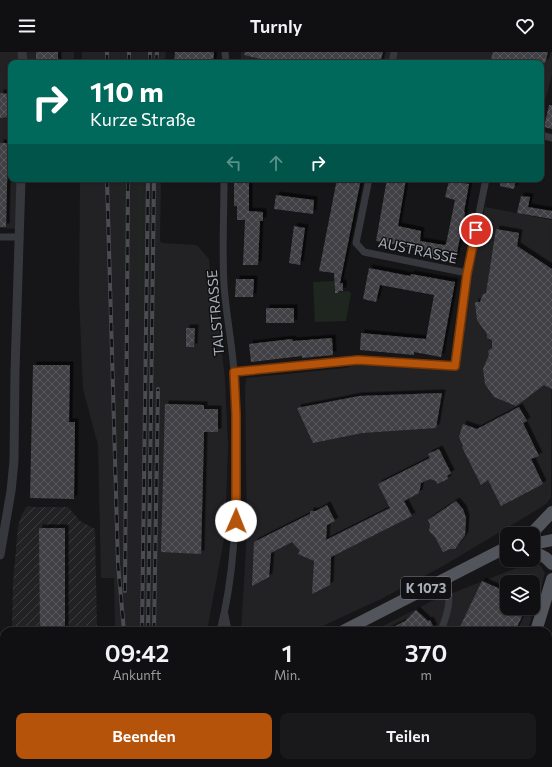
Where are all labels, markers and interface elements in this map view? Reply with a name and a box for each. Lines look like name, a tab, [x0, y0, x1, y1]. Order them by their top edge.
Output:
icon: menu	[16, 15, 38, 37]
text: Turnly	[250, 15, 302, 37]
icon: heart	[514, 15, 536, 37]
text: 110 m	[90, 74, 164, 108]
icon: right	[24, 76, 76, 128]
text: Kurze Straße	[90, 108, 196, 130]
icon: left	[223, 152, 245, 174]
icon: ahead	[265, 152, 287, 174]
icon: right	[307, 152, 329, 174]
pin	[459, 213, 493, 247]
icon: arrive	[465, 219, 487, 241]
street label: AUSTRASSE	[377, 233, 459, 267]
street label: TALSTRASSE	[203, 269, 227, 357]
position arrow	[215, 500, 257, 542]
map controls	[500, 527, 540, 615]
button: search	[500, 527, 540, 567]
button: layers	[500, 575, 540, 615]
road number: K 1073	[401, 577, 451, 599]
text: 09:42	[105, 638, 169, 667]
text: 1	[282, 638, 292, 667]
text: 370	[405, 638, 447, 667]
text: Ankunft	[113, 667, 161, 683]
text: Min.	[274, 667, 300, 683]
text: m	[420, 667, 432, 683]
button: Beenden	[16, 713, 272, 759]
button: Teilen	[280, 713, 536, 759]

